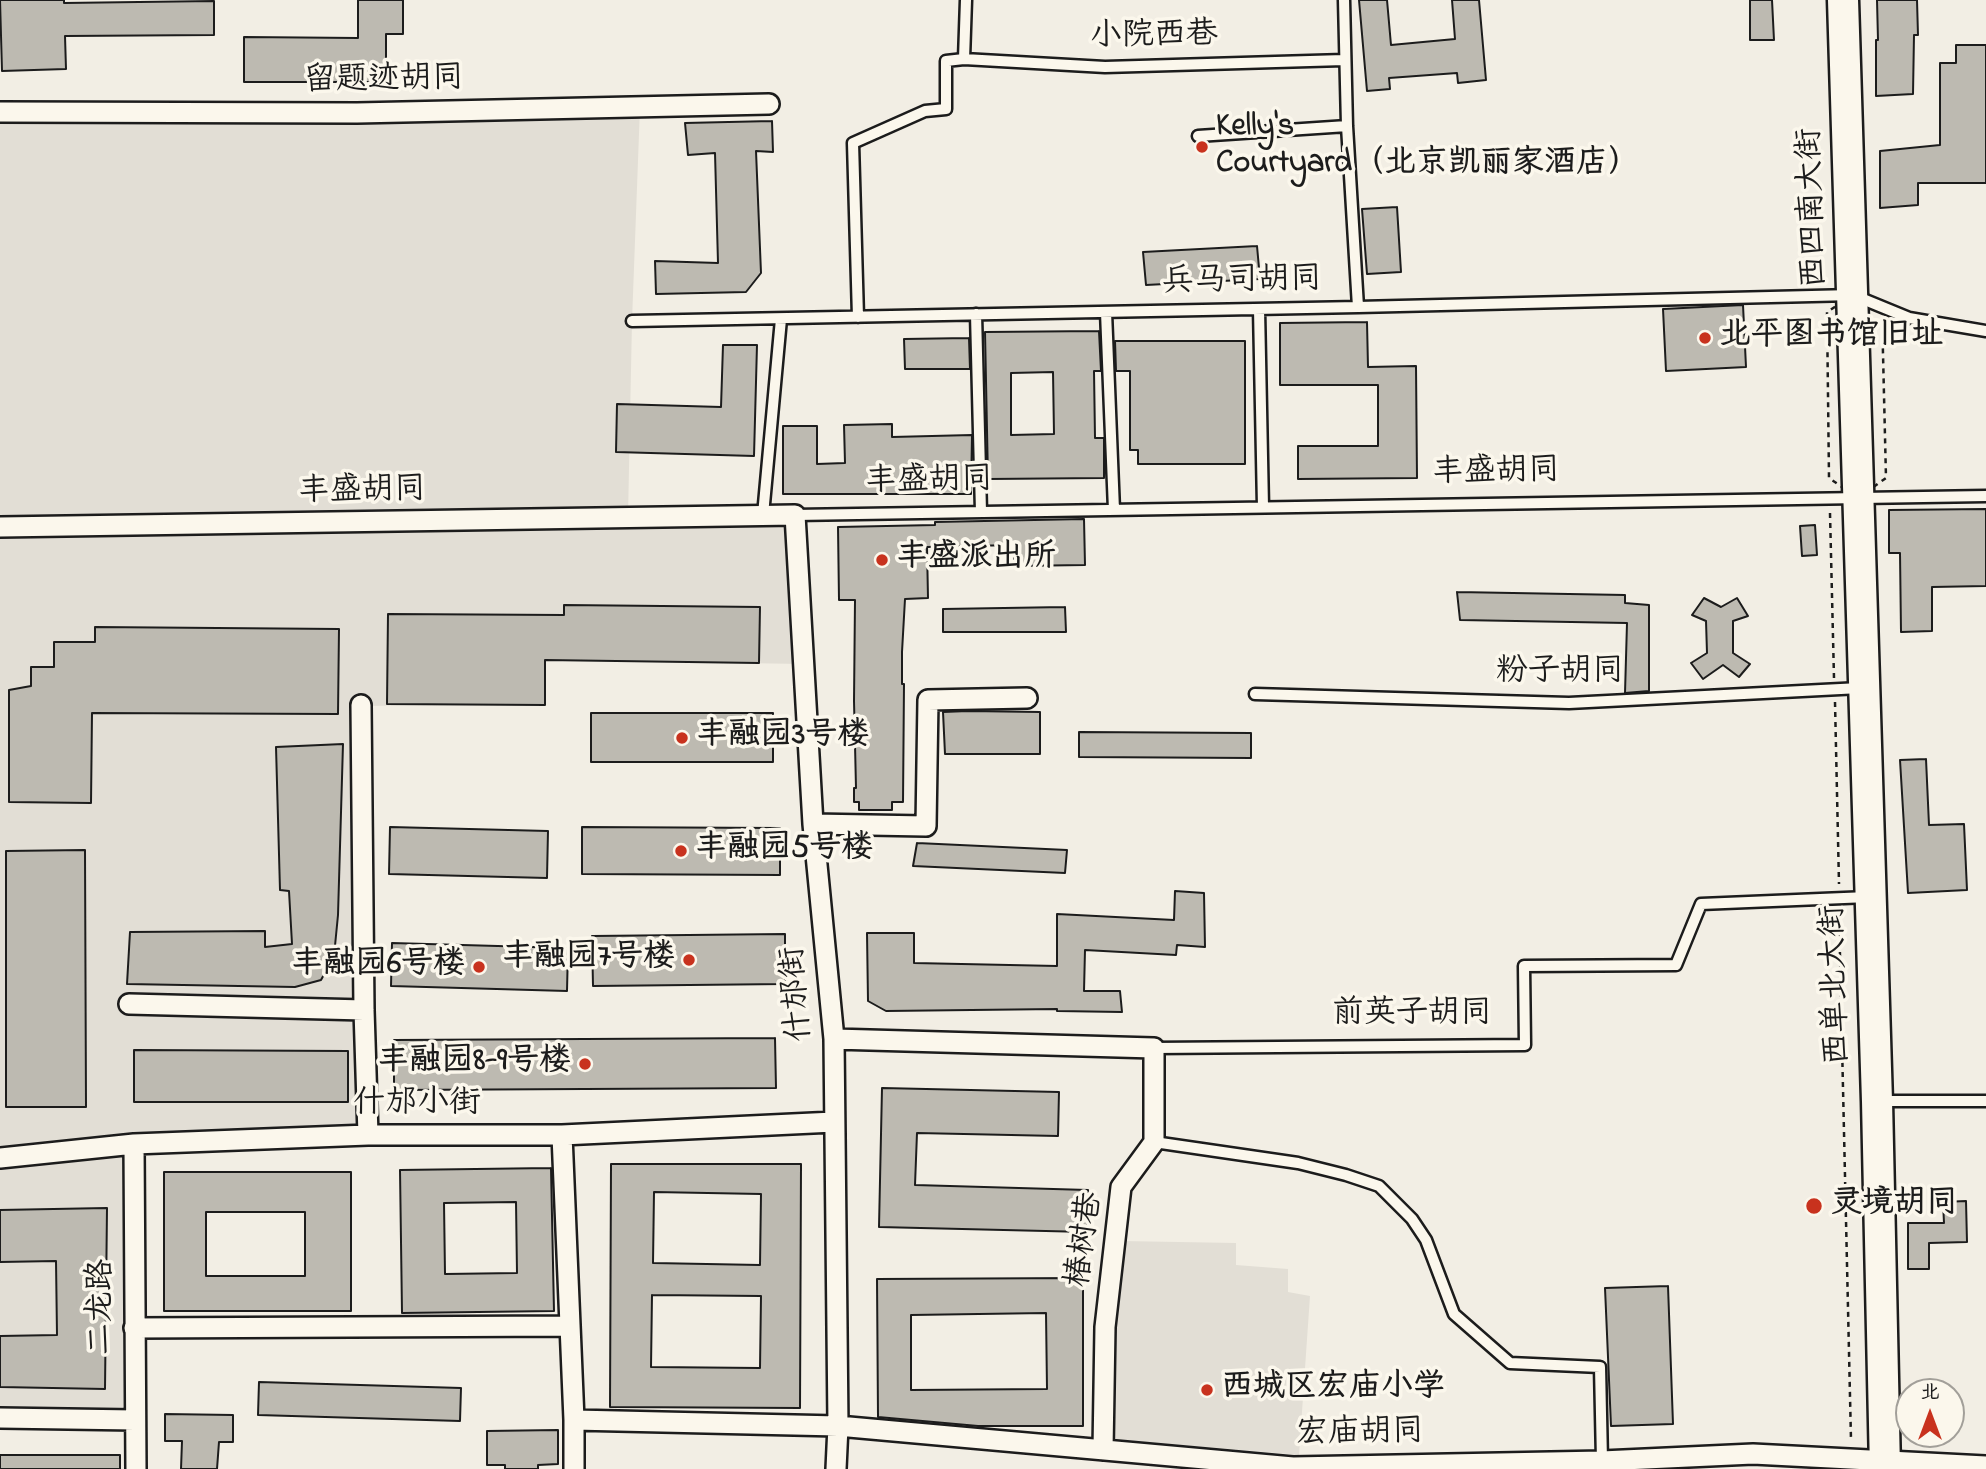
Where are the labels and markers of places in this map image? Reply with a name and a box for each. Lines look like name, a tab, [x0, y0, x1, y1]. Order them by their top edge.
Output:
place label: Kelly's Courtyard（北京凯丽家酒店）	[1216, 110, 1640, 185]
marker: Kelly's Courtyard（北京凯丽家酒店）	[1194, 139, 1210, 155]
place label: 北平图书馆旧址	[1719, 319, 1943, 357]
marker: 北平图书馆旧址	[1697, 330, 1713, 346]
place label: 丰盛派出所	[896, 541, 1056, 579]
marker: 丰盛派出所	[874, 552, 890, 568]
place label: 丰融园3号楼	[696, 719, 869, 757]
marker: 丰融园3号楼	[674, 730, 690, 746]
place label: 丰融园5号楼	[695, 832, 873, 870]
marker: 丰融园5号楼	[673, 843, 689, 859]
place label: 丰融园7号楼	[502, 941, 675, 979]
place label: 丰融园6号楼	[291, 948, 465, 986]
marker: 丰融园7号楼	[681, 952, 697, 968]
marker: 丰融园6号楼	[471, 959, 487, 975]
place label: 丰融园8-9号楼	[377, 1045, 571, 1083]
marker: 丰融园8-9号楼	[577, 1056, 593, 1072]
place label: 灵境胡同	[1830, 1187, 1958, 1225]
marker: 灵境胡同	[1804, 1196, 1824, 1216]
place label: 西城区宏庙小学	[1221, 1371, 1445, 1409]
marker: 西城区宏庙小学	[1199, 1382, 1215, 1398]

